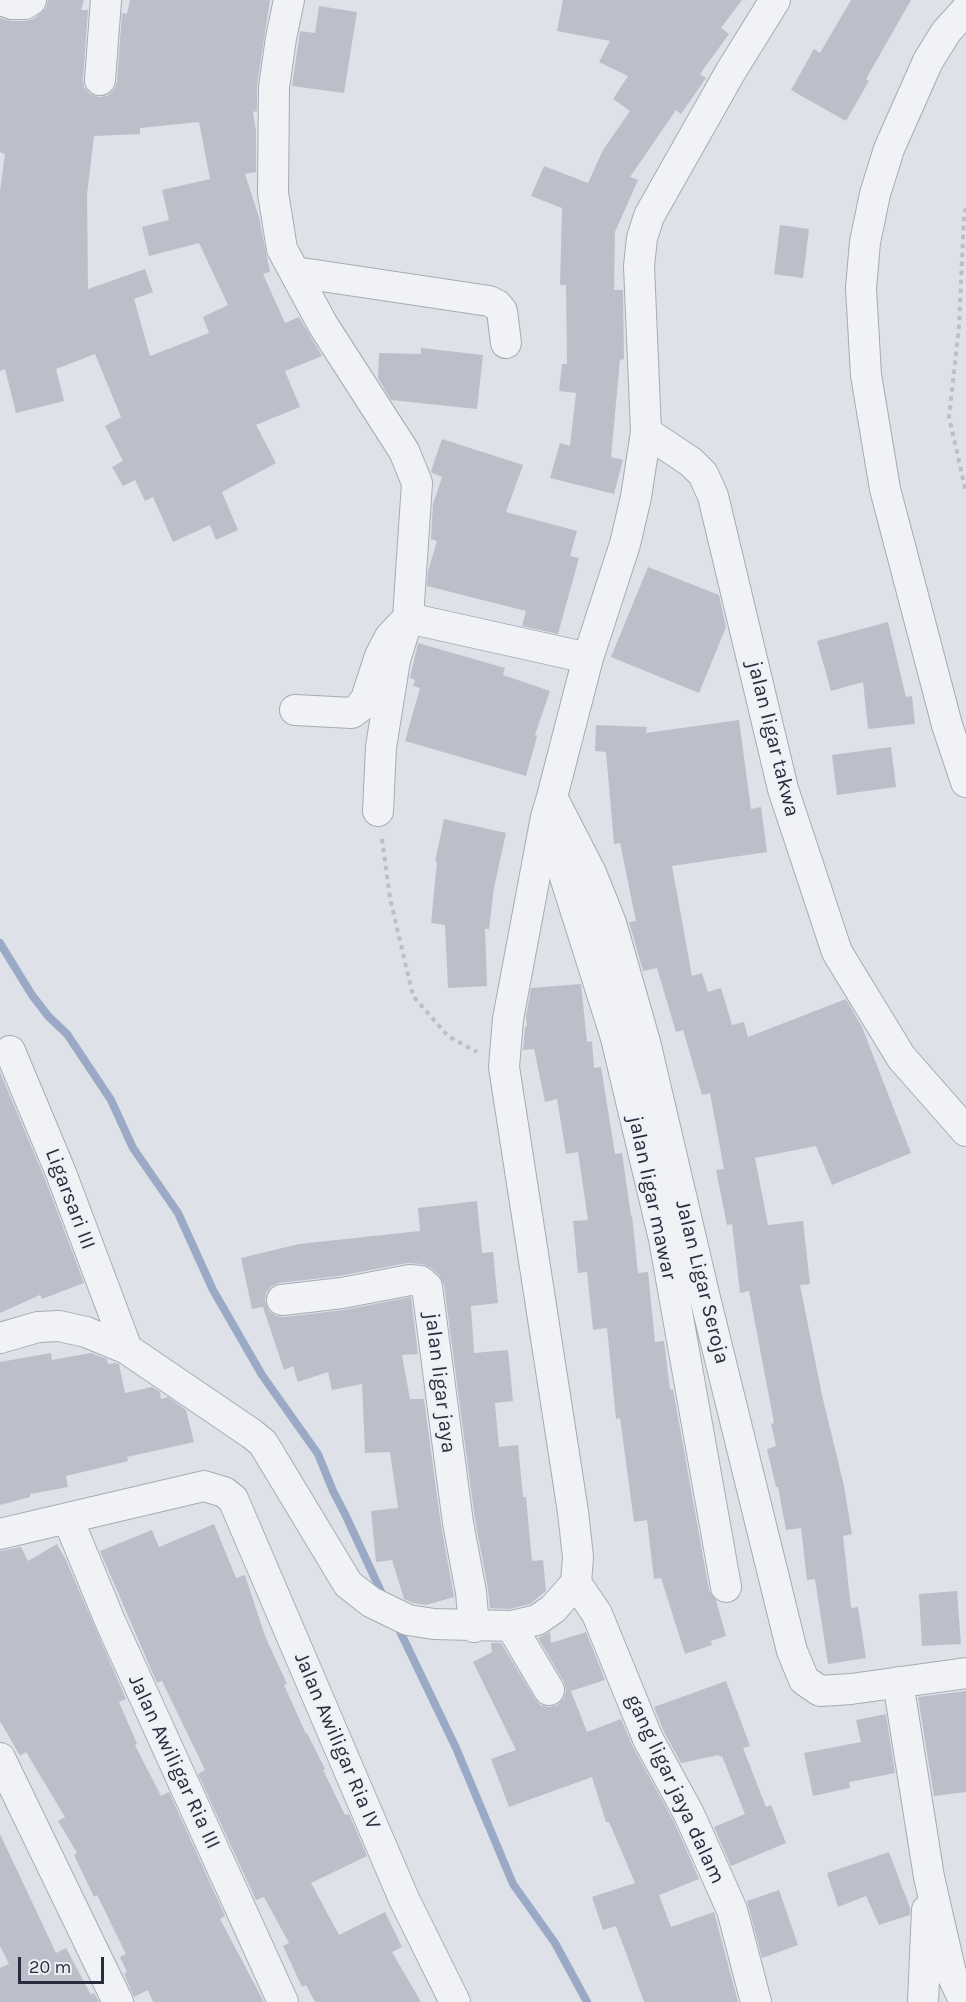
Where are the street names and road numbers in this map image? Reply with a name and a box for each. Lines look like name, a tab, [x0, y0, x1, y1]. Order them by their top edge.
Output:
street label: jalan ligar takwa	[741, 659, 805, 819]
street label: jalan ligar mawar	[622, 1114, 682, 1282]
street label: Ligarsari III	[39, 1145, 101, 1253]
street label: Jalan Ligar Seroja	[669, 1197, 735, 1367]
street label: jalan ligar jaya	[419, 1312, 461, 1454]
street label: Jalan Awiligar Ria IV	[288, 1649, 386, 1833]
street label: Jalan Awiligar Ria III	[123, 1671, 225, 1853]
street label: gang ligar jaya dalam	[620, 1690, 730, 1888]

